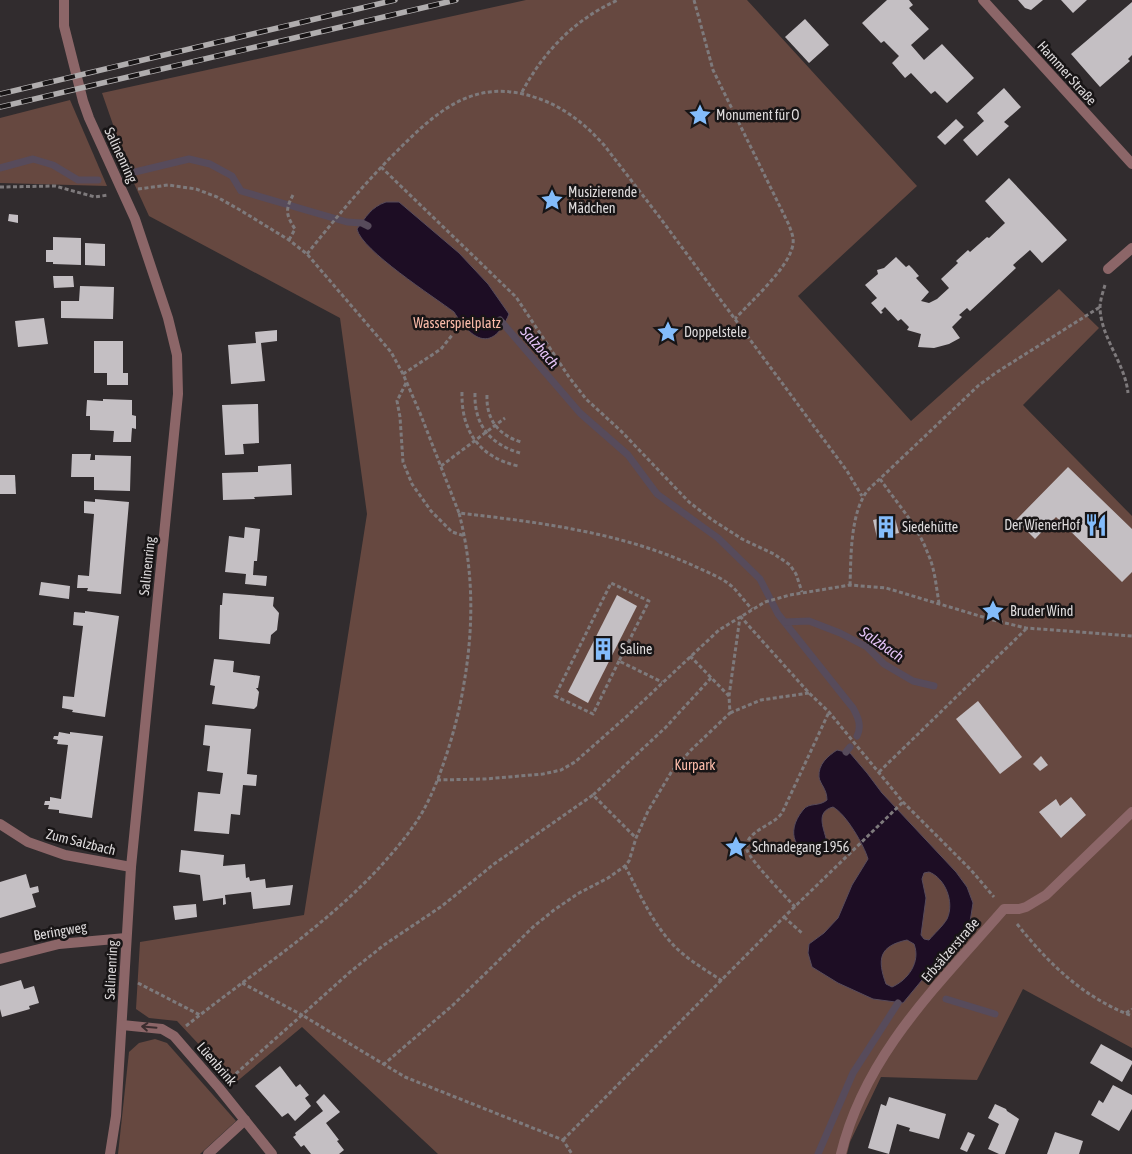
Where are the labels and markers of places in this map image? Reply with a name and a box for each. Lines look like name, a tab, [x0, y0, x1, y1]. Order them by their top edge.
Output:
place icon: Monument für O	[687, 102, 713, 128]
place label: Monument für O	[716, 107, 800, 123]
place label: Musizierende Mädchen	[568, 184, 637, 216]
place icon: Musizierende Mädchen	[539, 187, 565, 213]
place icon: Doppelstele	[655, 319, 681, 345]
place label: Doppelstele	[684, 324, 747, 340]
restaurant icon: Der WienerHof	[1083, 512, 1109, 538]
building icon: Siedehütte	[873, 514, 899, 540]
place label: Der WienerHof	[1004, 517, 1080, 533]
place label: Siedehütte	[902, 519, 958, 535]
place icon: Bruder Wind	[980, 598, 1006, 624]
place label: Bruder Wind	[1010, 603, 1073, 619]
building icon: Saline	[590, 636, 616, 662]
place label: Saline	[620, 641, 652, 657]
place icon: Schnadegang 1956	[723, 834, 749, 860]
place label: Schnadegang 1956	[752, 839, 850, 855]

